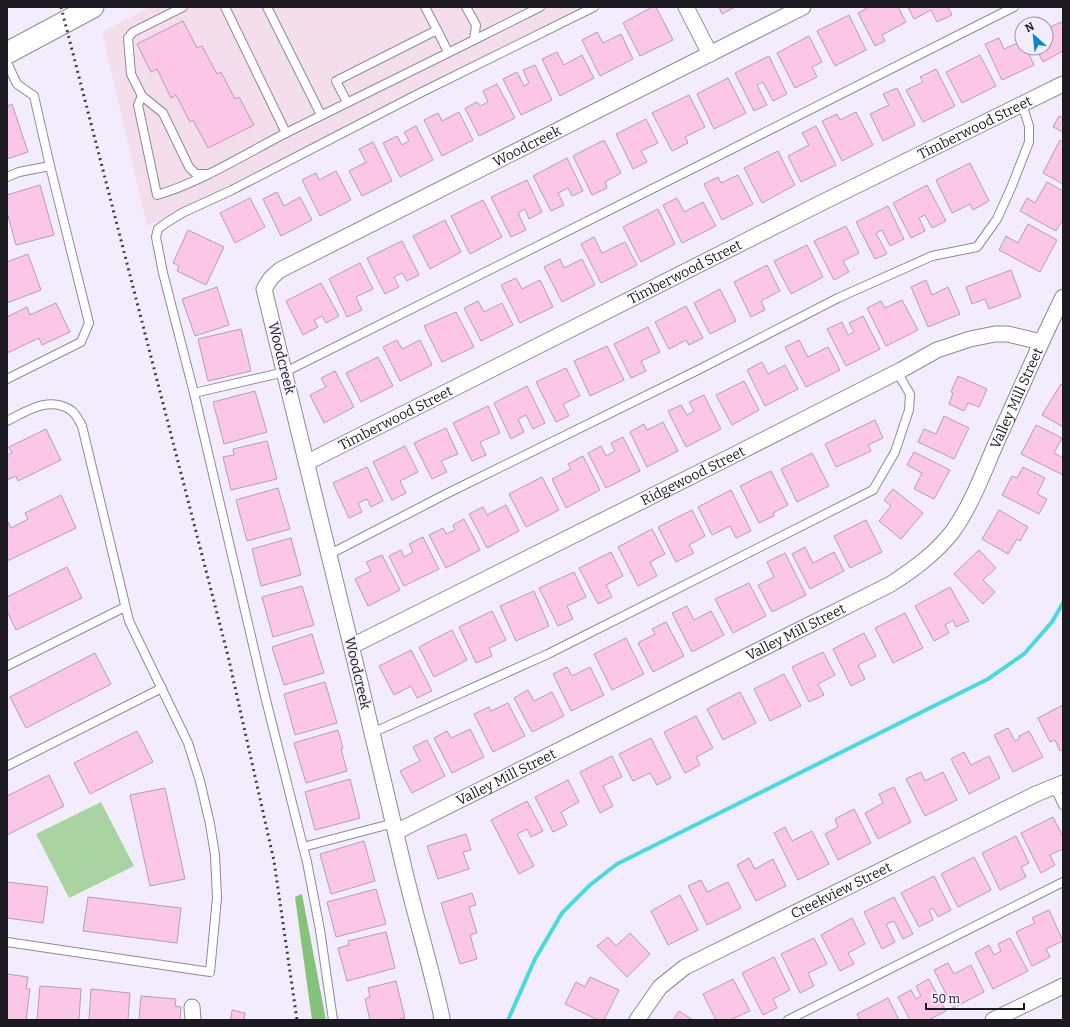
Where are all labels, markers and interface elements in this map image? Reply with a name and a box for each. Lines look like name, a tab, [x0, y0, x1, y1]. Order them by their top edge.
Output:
north arrow	[1014, 16, 1054, 56]
text: N	[1023, 20, 1037, 35]
street label: Timberwood Street	[915, 93, 1035, 163]
street label: Woodcreek	[490, 122, 564, 171]
street label: Timberwood Street	[625, 236, 745, 308]
street label: Woodcreek	[264, 320, 299, 396]
street label: Valley Mill Street	[987, 345, 1047, 451]
street label: Timberwood Street	[336, 382, 455, 454]
street label: Ridgewood Street	[638, 443, 748, 509]
street label: Valley Mill Street	[743, 600, 848, 664]
street label: Woodcreek	[341, 635, 374, 711]
street label: Valley Mill Street	[454, 745, 559, 809]
street label: Creekview Street	[788, 859, 894, 923]
scale bar	[926, 985, 1024, 1011]
text: 50 m	[932, 992, 961, 1006]

